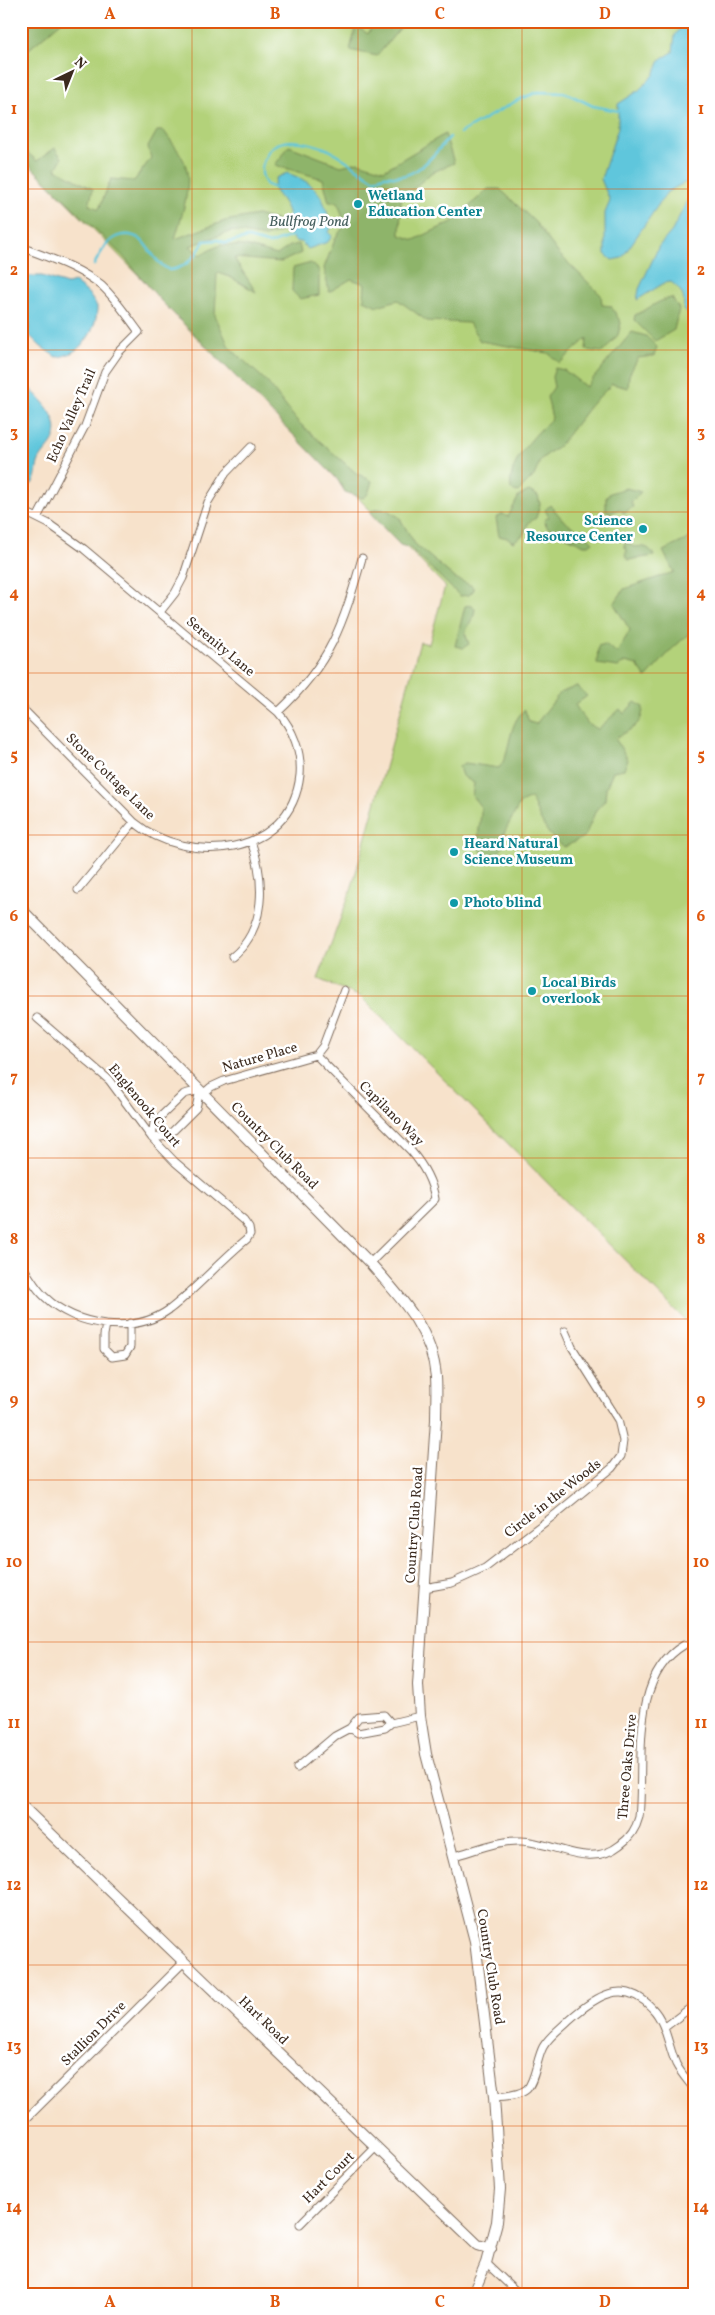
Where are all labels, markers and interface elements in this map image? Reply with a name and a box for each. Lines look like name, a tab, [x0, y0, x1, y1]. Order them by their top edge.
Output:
text: A	[104, 4, 116, 26]
text: B	[270, 4, 281, 26]
text: C	[435, 4, 445, 26]
text: D	[599, 4, 611, 26]
north arrow	[48, 48, 98, 98]
text: N	[70, 53, 90, 74]
text: 1	[11, 99, 17, 121]
text: 1	[698, 99, 704, 121]
place label: Wetland Education Center	[368, 187, 482, 222]
marker: Wetland Education Center	[352, 198, 364, 210]
water label: Bullfrog Pond	[269, 212, 349, 233]
text: 2	[10, 260, 18, 282]
text: 2	[697, 260, 705, 282]
street label: Echo Valley Trail	[43, 366, 101, 466]
text: 3	[10, 422, 18, 444]
text: 3	[697, 422, 705, 444]
place label: Science Resource Center	[526, 512, 633, 547]
marker: Science Resource Center	[637, 523, 649, 535]
text: 4	[9, 583, 19, 605]
text: 4	[696, 583, 706, 605]
street label: Serenity Lane	[182, 613, 259, 682]
street label: Stone Cottage Lane	[61, 729, 159, 825]
text: 5	[10, 745, 18, 767]
text: 5	[697, 745, 705, 767]
place label: Heard Natural Science Museum	[464, 835, 574, 870]
marker: Heard Natural Science Museum	[448, 846, 460, 858]
place label: Photo blind	[464, 894, 542, 913]
marker: Photo blind	[448, 897, 460, 909]
text: 6	[10, 906, 19, 928]
text: 6	[697, 906, 706, 928]
place label: Local Birds overlook	[542, 974, 616, 1009]
marker: Local Birds overlook	[526, 985, 538, 997]
street label: Nature Place	[220, 1038, 300, 1078]
street label: Englenook Court	[103, 1060, 185, 1152]
text: 7	[10, 1067, 18, 1089]
text: 7	[697, 1067, 705, 1089]
street label: Capilano Way	[354, 1077, 428, 1151]
street label: Country Club Road	[226, 1098, 322, 1194]
text: 8	[10, 1229, 18, 1251]
text: 8	[697, 1229, 705, 1251]
text: 9	[10, 1390, 19, 1412]
text: 9	[697, 1390, 706, 1412]
street label: Circle in the Woods	[501, 1455, 605, 1543]
street label: Country Club Road	[401, 1466, 429, 1584]
text: 10	[6, 1552, 22, 1574]
text: 10	[693, 1552, 709, 1574]
text: 11	[8, 1713, 20, 1735]
street label: Three Oaks Drive	[614, 1713, 642, 1821]
text: 11	[695, 1713, 707, 1735]
text: 12	[7, 1875, 21, 1897]
text: 12	[694, 1875, 708, 1897]
street label: Country Club Road	[471, 1908, 509, 2026]
street label: Hart Road	[234, 1992, 292, 2050]
street label: Stallion Drive	[57, 1997, 131, 2071]
text: 13	[7, 2036, 21, 2058]
text: 13	[694, 2036, 708, 2058]
street label: Hart Court	[299, 2148, 359, 2208]
text: 14	[6, 2197, 22, 2219]
text: 14	[693, 2197, 709, 2219]
text: A	[104, 2292, 116, 2314]
text: B	[270, 2292, 281, 2314]
text: C	[435, 2292, 445, 2314]
text: D	[599, 2292, 611, 2314]

